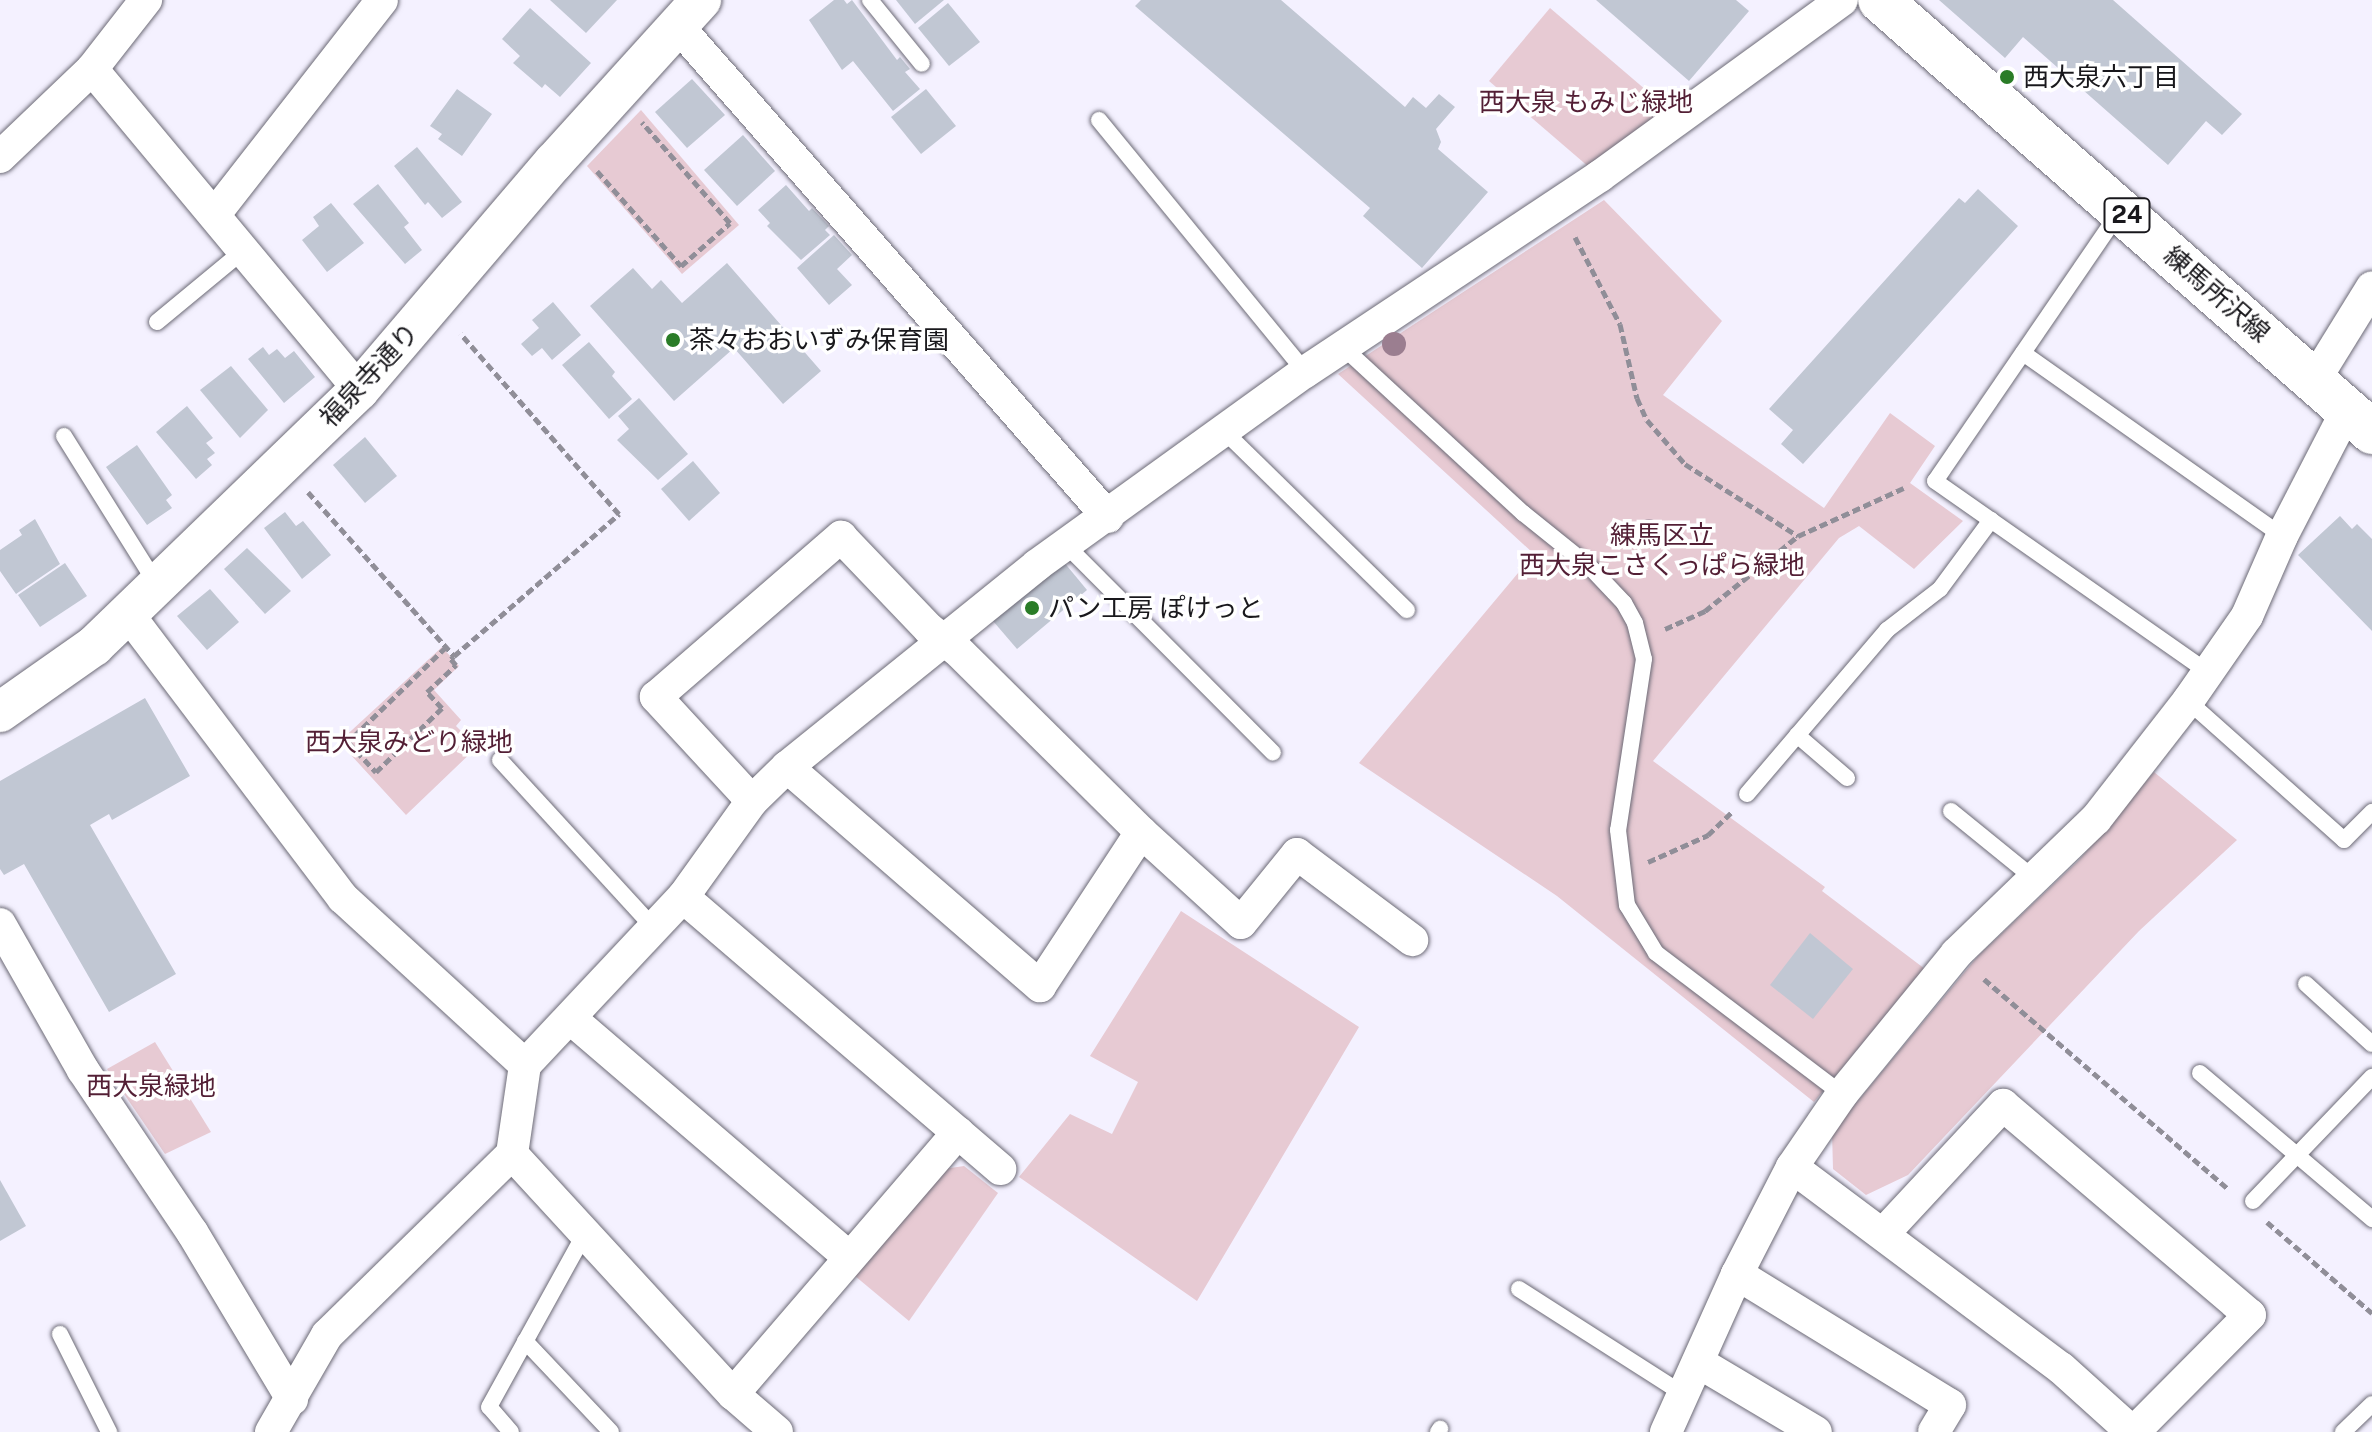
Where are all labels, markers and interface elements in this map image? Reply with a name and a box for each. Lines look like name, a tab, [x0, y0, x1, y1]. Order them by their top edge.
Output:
place label: 西大泉六丁目	[2023, 61, 2179, 93]
marker: 西大泉六丁目	[1998, 68, 2016, 86]
park label: 西大泉 もみじ緑地	[1479, 86, 1693, 118]
road number: 24	[2103, 195, 2151, 235]
street label: 練馬所沢線	[2158, 240, 2276, 348]
street label: 福泉寺通り	[313, 317, 425, 433]
place label: 茶々おおいずみ保育園	[689, 324, 949, 356]
marker: 茶々おおいずみ保育園	[664, 331, 682, 349]
park label: 練馬区立 西大泉こさくっぱら緑地	[1519, 519, 1805, 580]
place label: パン工房 ぽけっと	[1048, 592, 1262, 624]
marker: パン工房 ぽけっと	[1023, 599, 1041, 617]
park label: 西大泉みどり緑地	[305, 726, 513, 758]
park label: 西大泉緑地	[86, 1070, 216, 1102]

